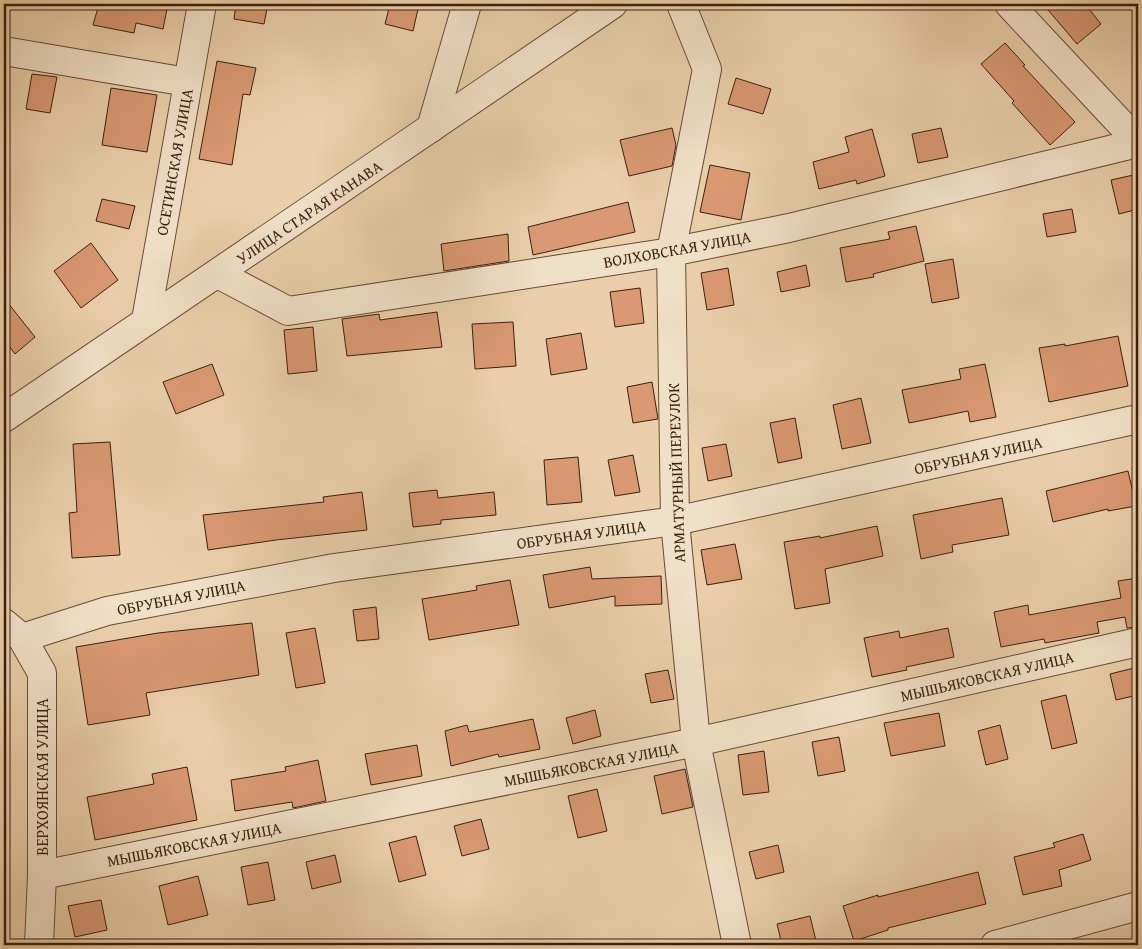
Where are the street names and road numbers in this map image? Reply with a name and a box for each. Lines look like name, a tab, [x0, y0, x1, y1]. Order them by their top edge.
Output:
street label: ОСЕТИНСКАЯ УЛИЦА	[149, 86, 199, 237]
street label: УЛИЦА СТАРАЯ КАНАВА	[231, 154, 387, 270]
street label: ВОЛХОВСКАЯ УЛИЦА	[601, 224, 753, 274]
street label: АРМАТУРНЫЙ ПЕРЕУЛОК	[661, 383, 691, 563]
street label: ОБРУБНАЯ УЛИЦА	[912, 430, 1044, 480]
street label: ОБРУБНАЯ УЛИЦА	[515, 513, 647, 555]
street label: ОБРУБНАЯ УЛИЦА	[115, 573, 247, 621]
street label: МЫШЬЯКОВСКАЯ УЛИЦА	[898, 644, 1076, 708]
street label: ВЕРХОЯНСКАЯ УЛИЦА	[30, 698, 54, 856]
street label: МЫШЬЯКОВСКАЯ УЛИЦА	[502, 735, 680, 793]
street label: МЫШЬЯКОВСКАЯ УЛИЦА	[105, 815, 283, 873]

